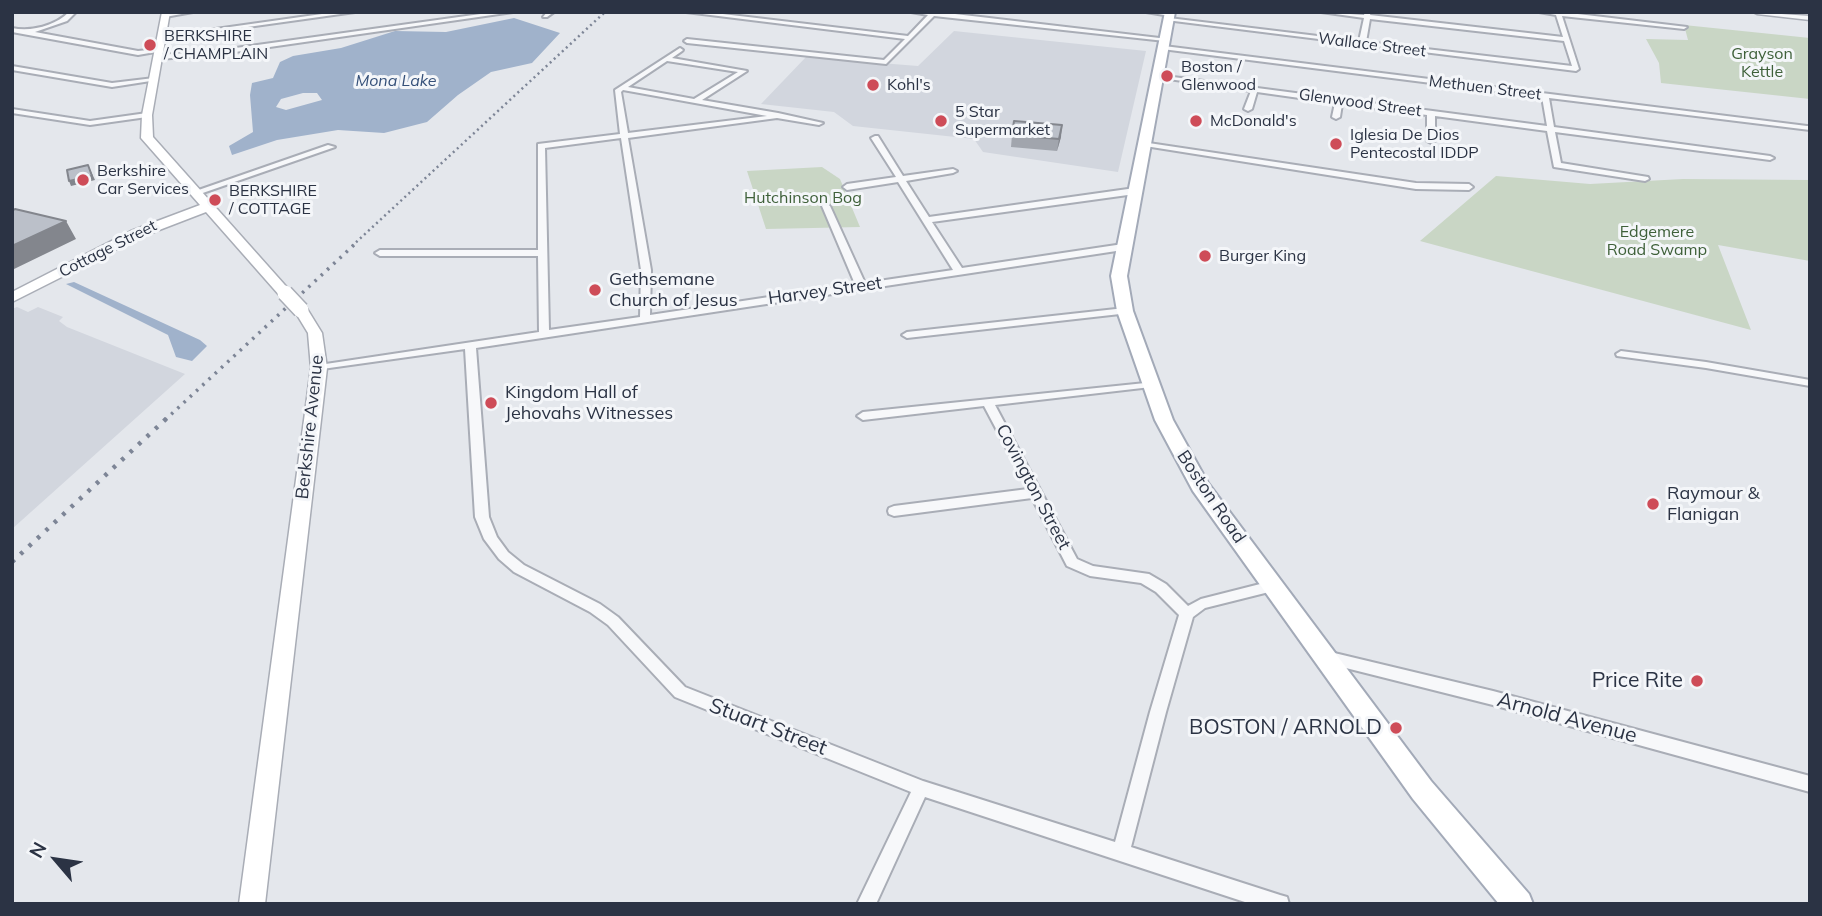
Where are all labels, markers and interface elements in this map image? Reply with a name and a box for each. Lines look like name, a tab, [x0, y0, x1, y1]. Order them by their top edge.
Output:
place label: BERKSHIRE / CHAMPLAIN	[164, 26, 268, 64]
street label: Wallace Street	[1317, 29, 1427, 61]
marker: BERKSHIRE / CHAMPLAIN	[142, 37, 158, 53]
park label: Grayson Kettle	[1731, 44, 1793, 82]
place label: Boston / Glenwood	[1181, 57, 1256, 95]
marker: Boston / Glenwood	[1159, 68, 1175, 84]
water label: Mona Lake	[355, 71, 437, 91]
street label: Methuen Street	[1428, 72, 1542, 104]
place label: Kohl's	[887, 75, 931, 95]
marker: Kohl's	[865, 77, 881, 93]
street label: Glenwood Street	[1297, 85, 1423, 121]
place label: 5 Star Supermarket	[955, 102, 1050, 140]
place label: McDonald's	[1210, 111, 1297, 131]
marker: 5 Star Supermarket	[933, 113, 949, 129]
marker: McDonald's	[1188, 113, 1204, 129]
place label: Iglesia De Dios Pentecostal IDDP	[1350, 125, 1479, 163]
marker: Iglesia De Dios Pentecostal IDDP	[1328, 136, 1344, 152]
place label: Berkshire Car Services	[97, 161, 189, 199]
marker: Berkshire Car Services	[75, 172, 91, 188]
place label: BERKSHIRE / COTTAGE	[229, 181, 317, 219]
park label: Hutchinson Bog	[744, 188, 862, 208]
marker: BERKSHIRE / COTTAGE	[207, 192, 223, 208]
street label: Cottage Street	[56, 216, 160, 282]
park label: Edgemere Road Swamp	[1607, 222, 1707, 260]
place label: Burger King	[1219, 246, 1306, 266]
marker: Burger King	[1197, 248, 1213, 264]
place label: Gethsemane Church of Jesus	[609, 269, 738, 312]
street label: Harvey Street	[767, 272, 883, 310]
marker: Gethsemane Church of Jesus	[587, 282, 603, 298]
street label: Berkshire Avenue	[292, 354, 328, 500]
place label: Kingdom Hall of Jehovahs Witnesses	[505, 382, 673, 424]
marker: Kingdom Hall of Jehovahs Witnesses	[483, 395, 499, 411]
street label: Covington Street	[991, 421, 1075, 553]
street label: Boston Road	[1172, 447, 1250, 547]
place label: Raymour & Flanigan	[1667, 483, 1759, 526]
marker: Raymour & Flanigan	[1645, 496, 1661, 512]
place label: Price Rite	[1592, 668, 1683, 694]
marker: Price Rite	[1689, 673, 1705, 689]
street label: Arnold Avenue	[1494, 687, 1640, 749]
street label: Stuart Street	[706, 693, 830, 761]
place label: BOSTON / ARNOLD	[1189, 715, 1382, 741]
marker: BOSTON / ARNOLD	[1388, 720, 1404, 736]
north arrow	[21, 825, 91, 895]
text: N	[24, 838, 52, 862]

